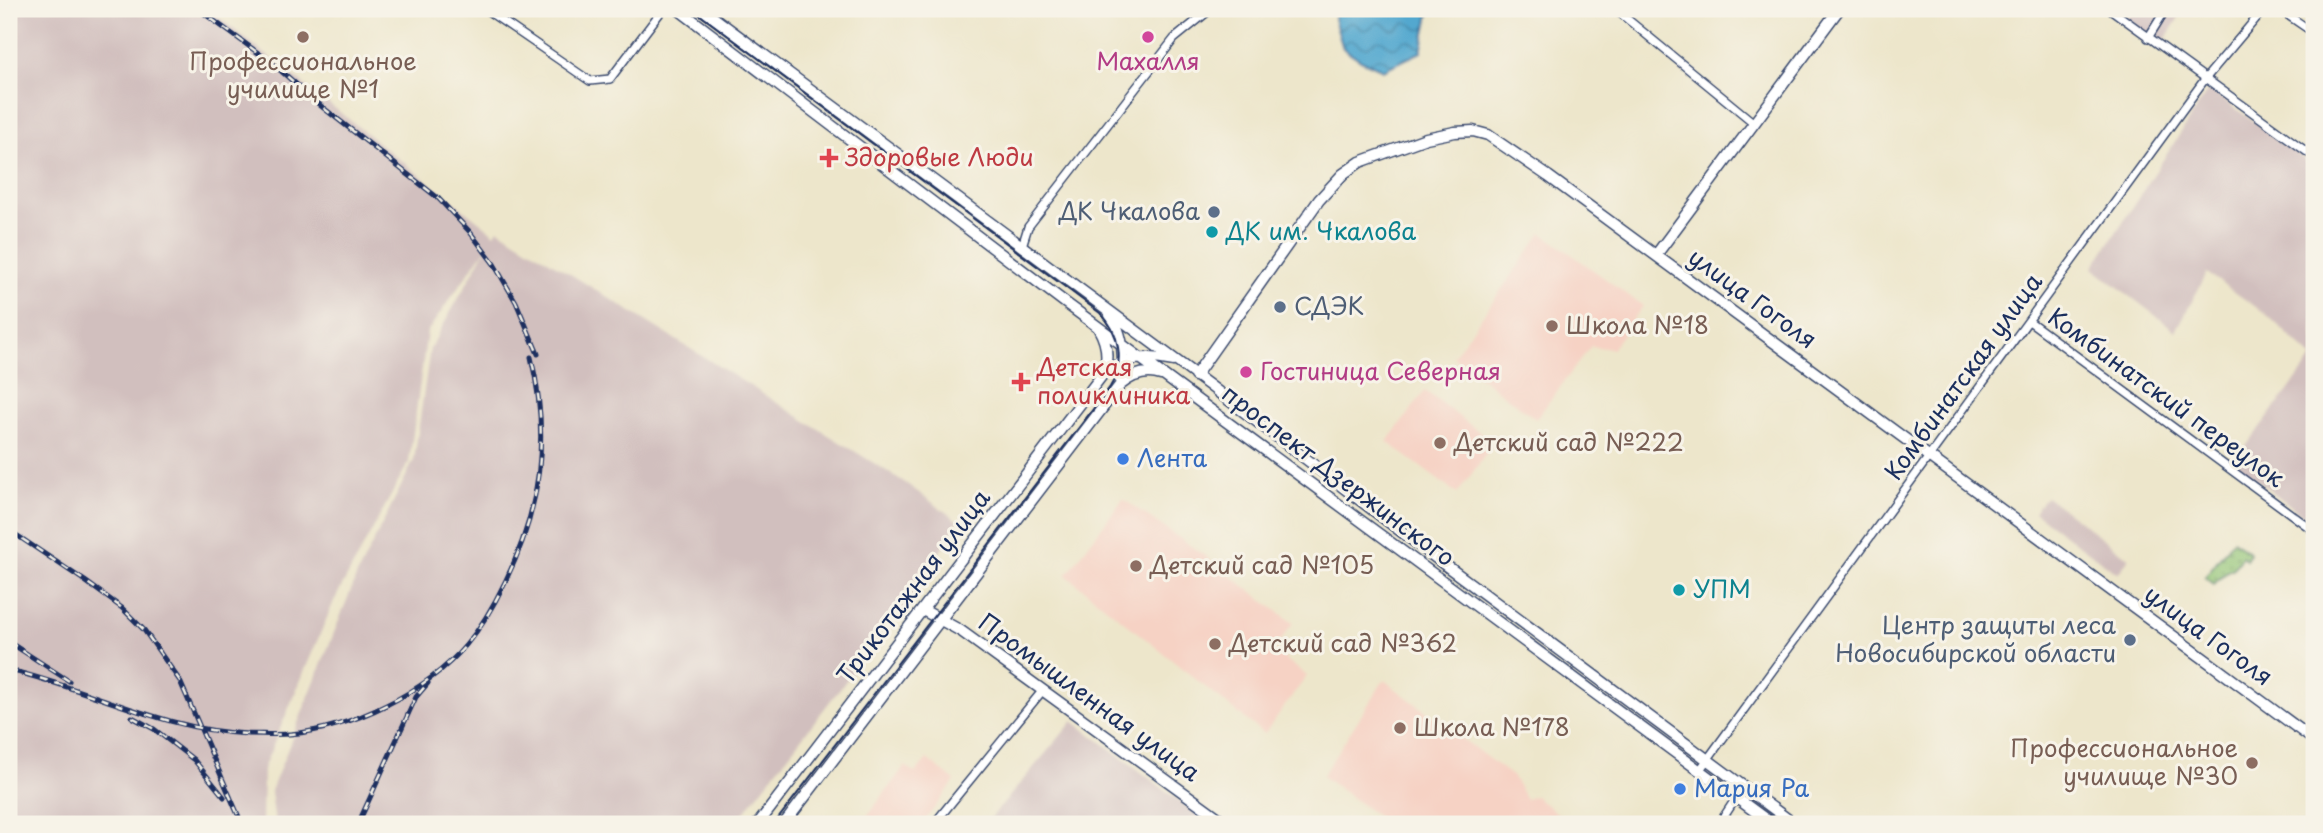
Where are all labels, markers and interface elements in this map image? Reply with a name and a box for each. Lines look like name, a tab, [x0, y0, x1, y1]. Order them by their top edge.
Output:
marker: Профессиональное училище №1	[295, 29, 311, 45]
marker: Махалля	[1140, 29, 1156, 45]
place label: Профессиональное училище №1	[189, 42, 417, 106]
place label: Махалля	[1096, 42, 1200, 78]
place label: Здоровые Люди	[844, 138, 1034, 174]
marker: Здоровые Люди	[819, 148, 839, 168]
place label: ДК Чкалова	[1058, 192, 1200, 228]
marker: ДК Чкалова	[1206, 204, 1222, 220]
place label: ДК им. Чкалова	[1225, 212, 1416, 248]
marker: ДК им. Чкалова	[1204, 224, 1220, 240]
street label: улица Гоголя	[1681, 238, 1825, 356]
street label: Комбинатская улица	[1875, 265, 2050, 487]
place label: СДЭК	[1294, 287, 1364, 323]
street label: Комбинатский переулок	[2041, 298, 2294, 495]
marker: СДЭК	[1272, 299, 1288, 315]
place label: Школа №18	[1566, 306, 1709, 342]
marker: Школа №18	[1544, 318, 1560, 334]
place label: Детская поликлиника	[1036, 348, 1190, 412]
place label: Гостиница Северная	[1260, 352, 1501, 388]
marker: Гостиница Северная	[1238, 364, 1254, 380]
marker: Детская поликлиника	[1011, 372, 1031, 392]
street label: проспект Дзержинского	[1215, 375, 1463, 574]
place label: Детский сад №222	[1453, 423, 1684, 459]
marker: Детский сад №222	[1432, 435, 1448, 451]
place label: Лента	[1137, 439, 1208, 475]
marker: Лента	[1115, 451, 1131, 467]
street label: Трикотажная улица	[827, 481, 998, 691]
place label: Детский сад №105	[1149, 546, 1374, 582]
marker: Детский сад №105	[1128, 558, 1144, 574]
place label: УПМ	[1693, 570, 1751, 606]
street label: улица Гоголя	[2137, 575, 2281, 693]
marker: УПМ	[1671, 582, 1687, 598]
street label: Промышленная улица	[972, 604, 1208, 789]
place label: Центр защиты леса Новосибирской области	[1835, 606, 2116, 670]
place label: Детский сад №362	[1228, 624, 1457, 660]
marker: Центр защиты леса Новосибирской области	[2122, 632, 2138, 648]
marker: Детский сад №362	[1207, 636, 1223, 652]
place label: Школа №178	[1414, 708, 1570, 744]
marker: Школа №178	[1392, 720, 1408, 736]
place label: Профессиональное училище №30	[2010, 729, 2238, 793]
marker: Профессиональное училище №30	[2244, 755, 2260, 771]
place label: Мария Ра	[1694, 769, 1809, 805]
marker: Мария Ра	[1672, 781, 1688, 797]

